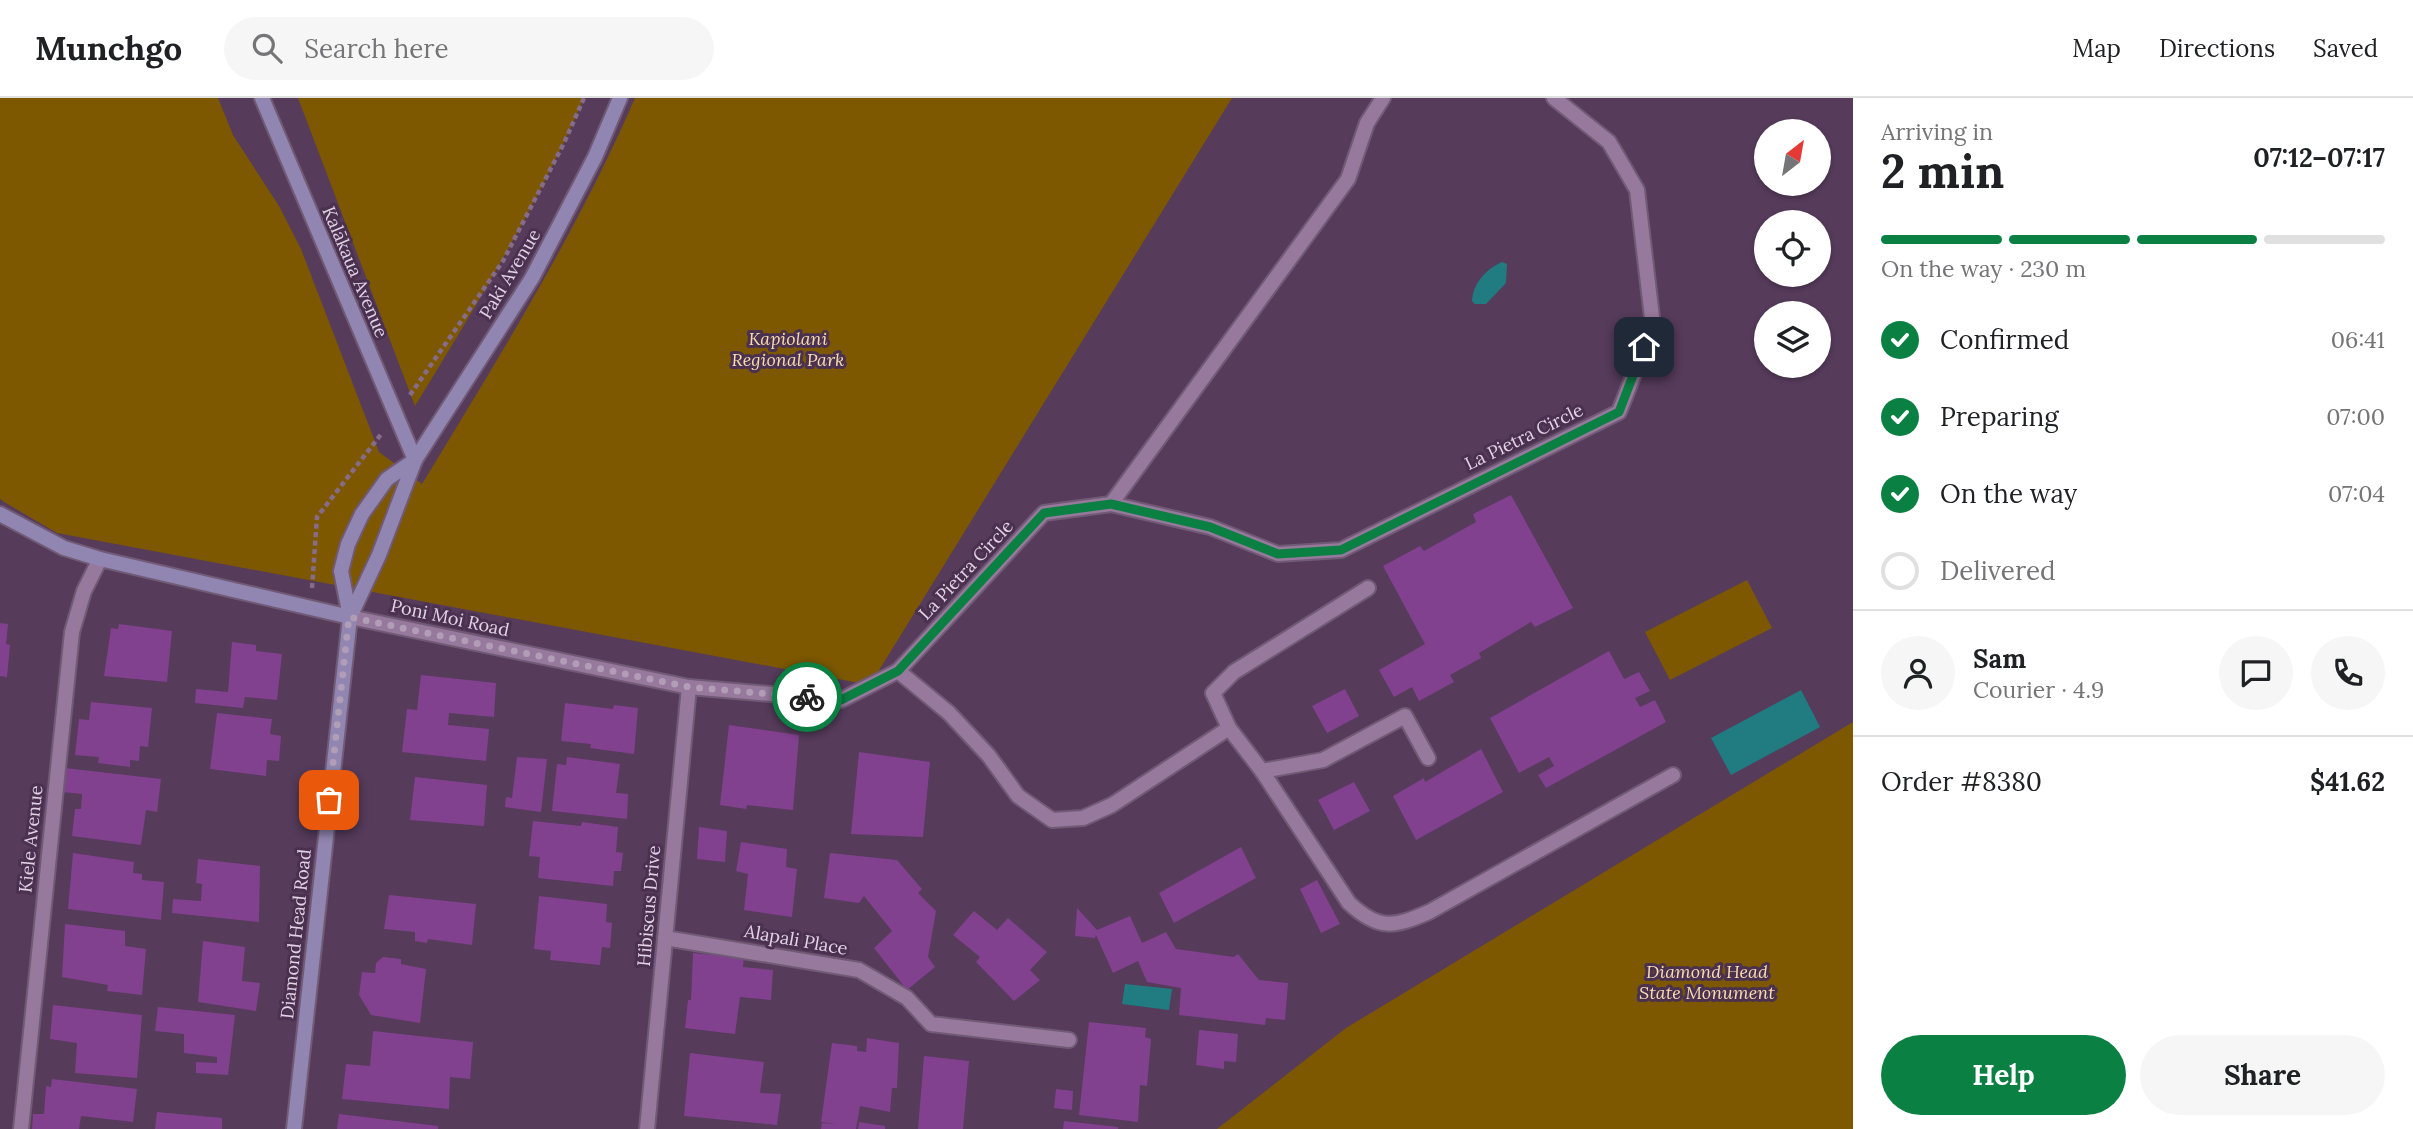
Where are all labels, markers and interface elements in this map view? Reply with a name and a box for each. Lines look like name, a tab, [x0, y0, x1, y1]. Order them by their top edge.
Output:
search box	[224, 17, 714, 80]
text: Munchgo	[35, 27, 182, 69]
icon: search	[248, 29, 286, 67]
text: Search here	[304, 32, 449, 65]
text: Map	[2072, 33, 2121, 64]
text: Directions	[2159, 33, 2275, 64]
text: Saved	[2313, 33, 2378, 64]
text: Arriving in	[1881, 117, 1993, 146]
north arrow	[1754, 119, 1830, 196]
map controls	[1754, 119, 1831, 378]
text: 07:12–07:17	[2253, 141, 2385, 174]
text: 2 min	[1881, 142, 2004, 201]
street label: Kalākaua Avenue	[317, 203, 394, 341]
button: locate	[1754, 210, 1831, 287]
street label: Paki Avenue	[474, 224, 545, 323]
text: On the way · 230 m	[1881, 254, 2086, 283]
button: layers	[1754, 301, 1831, 378]
pin	[1614, 317, 1674, 377]
icon: check	[1881, 321, 1919, 359]
text: Confirmed	[1940, 323, 2069, 356]
text: 06:41	[2331, 325, 2385, 354]
park label: Kapiolani Regional Park	[732, 327, 844, 371]
icon: home	[1625, 328, 1663, 366]
street label: La Pietra Circle	[1461, 398, 1587, 475]
icon: check	[1881, 398, 1919, 436]
text: Preparing	[1940, 400, 2059, 433]
text: 07:00	[2326, 402, 2385, 431]
icon: check	[1881, 475, 1919, 513]
text: On the way	[1940, 477, 2077, 510]
text: 07:04	[2328, 479, 2385, 508]
street label: La Pietra Circle	[913, 515, 1018, 625]
text: Delivered	[1940, 554, 2056, 587]
street label: Poni Moi Road	[389, 594, 512, 641]
button: person	[1881, 636, 1955, 710]
button: chat	[2219, 636, 2293, 710]
button: phone	[2311, 636, 2385, 710]
text: Sam	[1973, 642, 2026, 675]
courier	[772, 662, 842, 732]
text: Courier · 4.9	[1973, 675, 2104, 704]
icon: bike	[788, 678, 826, 716]
text: Order #8380	[1881, 765, 2042, 798]
text: $41.62	[2310, 765, 2385, 798]
pin	[299, 770, 359, 830]
icon: bag	[310, 781, 348, 819]
street label: Kiele Avenue	[13, 784, 48, 894]
street label: Hibiscus Drive	[632, 844, 665, 967]
street label: Diamond Head Road	[275, 848, 316, 1020]
street label: Alapali Place	[742, 919, 850, 960]
park label: Diamond Head State Monument	[1639, 960, 1775, 1004]
button: Help	[1881, 1035, 2126, 1115]
button: Share	[2140, 1035, 2385, 1115]

